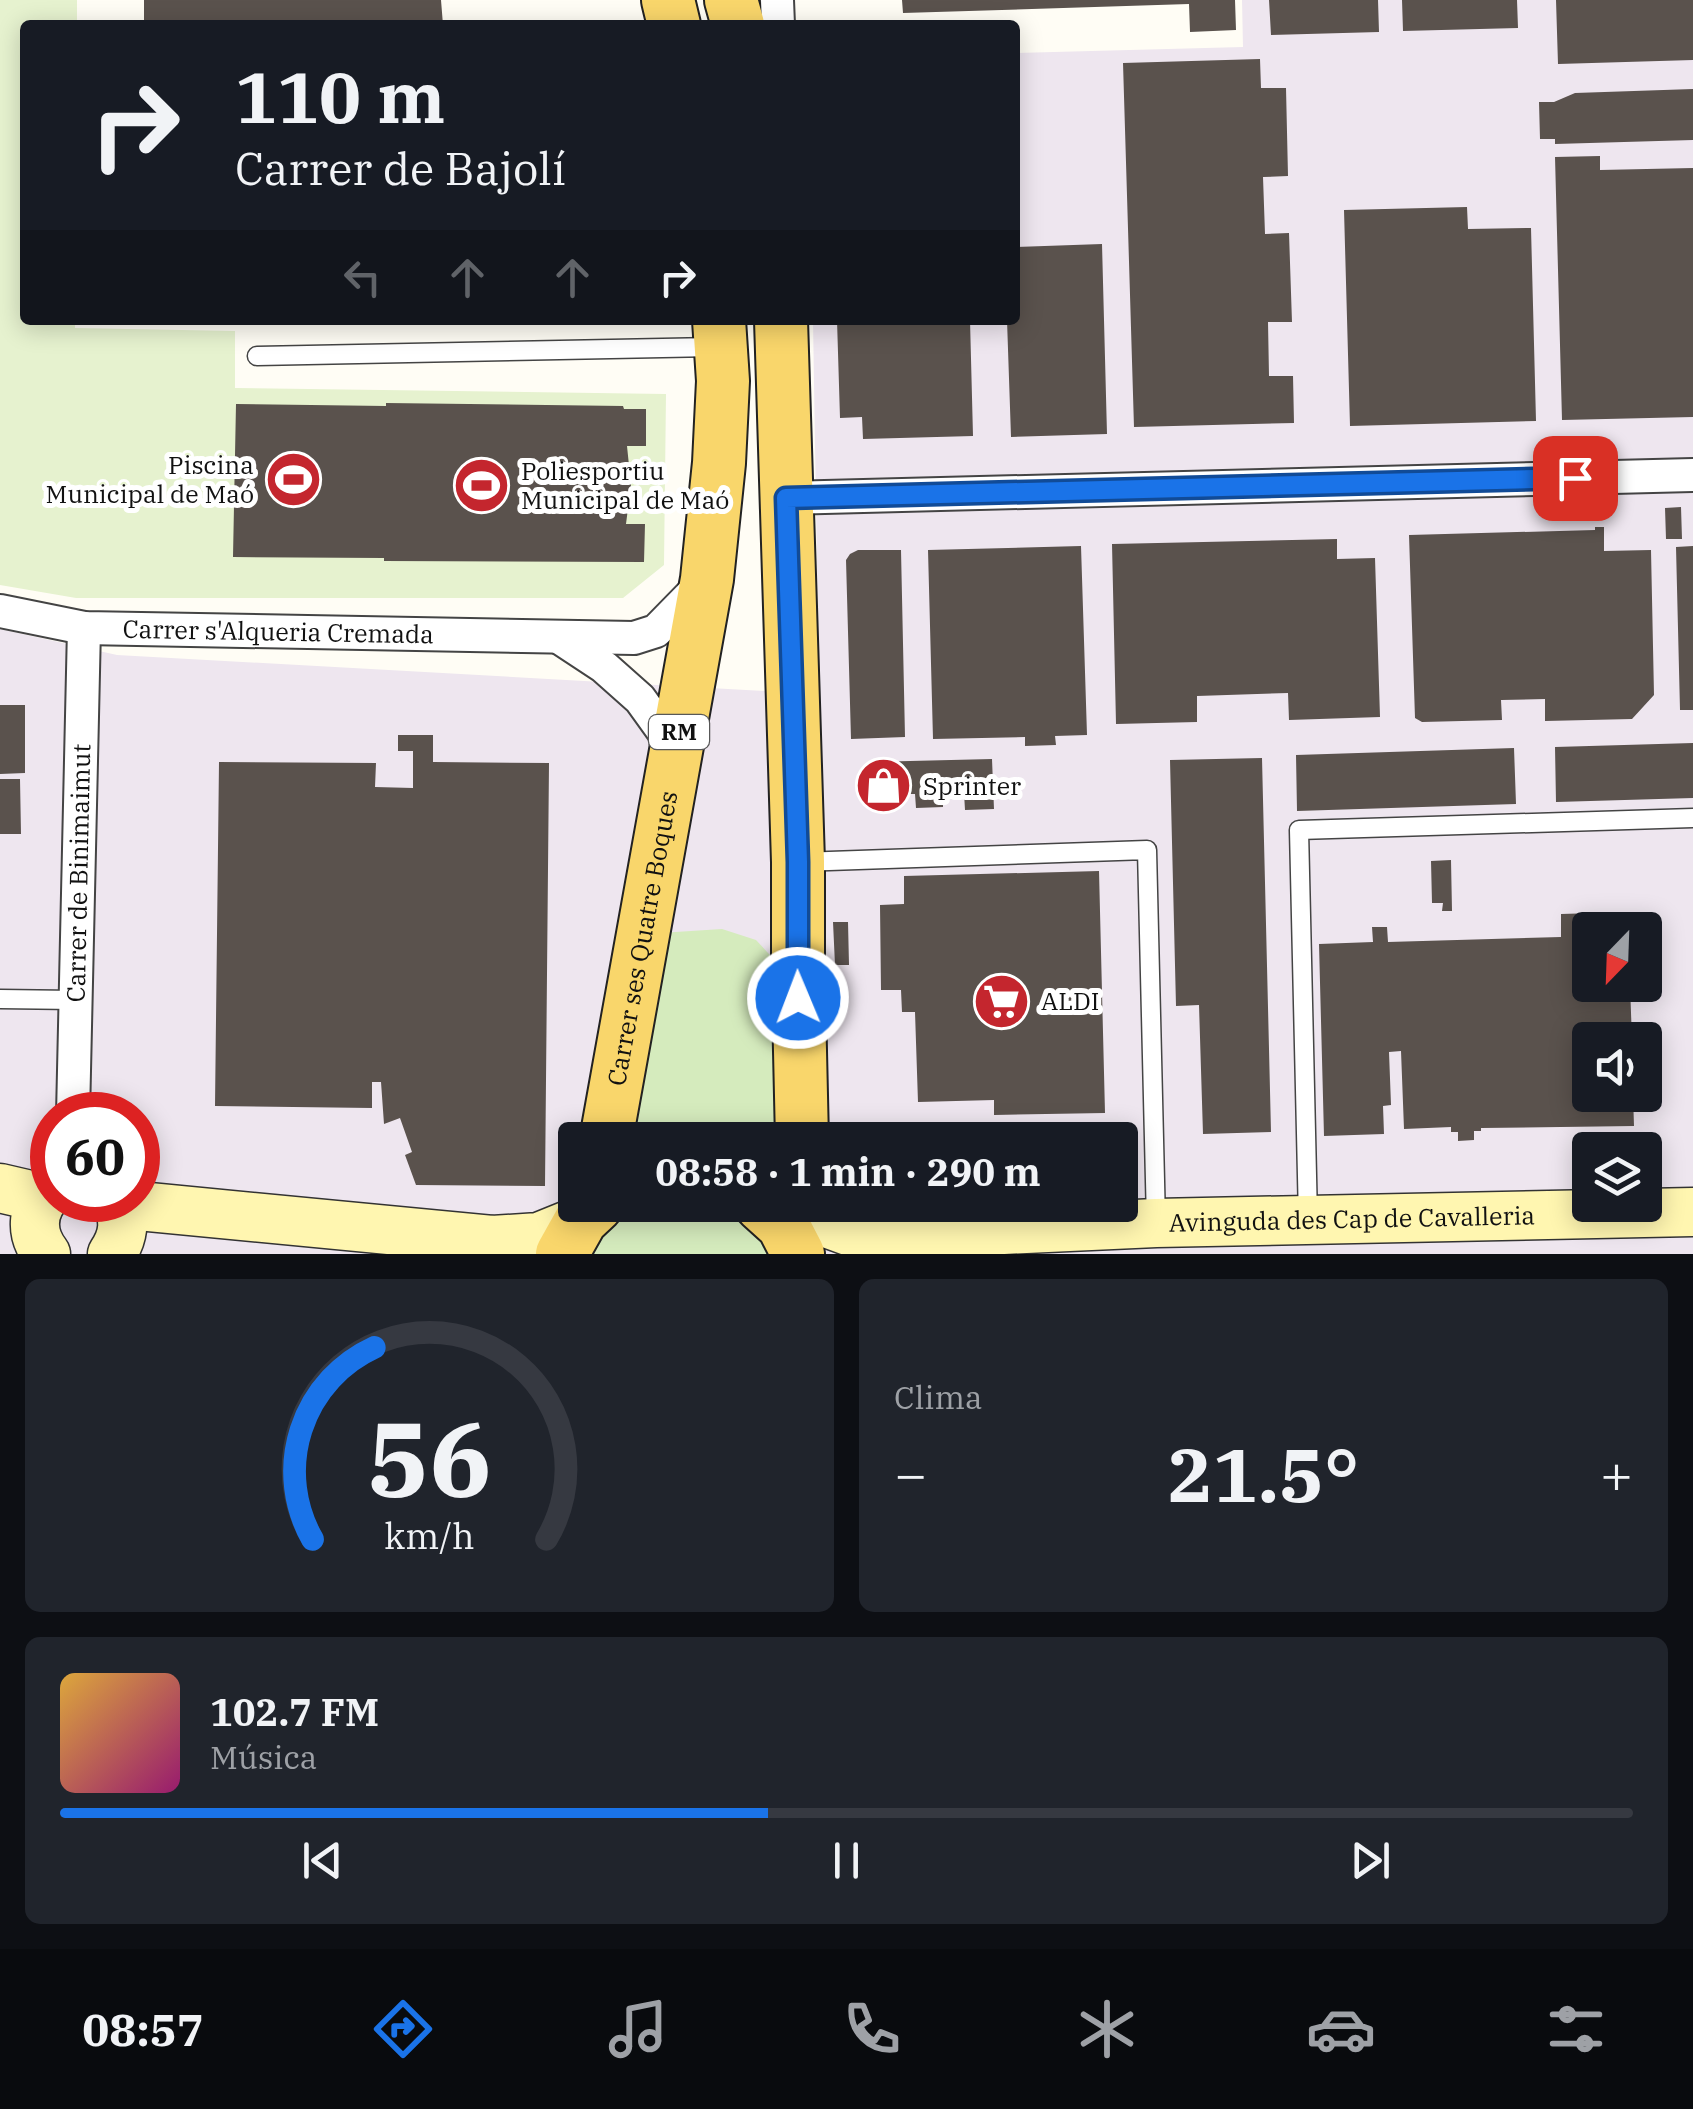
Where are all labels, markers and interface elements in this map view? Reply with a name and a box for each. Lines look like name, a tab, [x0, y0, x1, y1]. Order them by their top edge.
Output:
text: 110 m	[235, 51, 445, 142]
icon: right	[70, 60, 200, 190]
text: Carrer de Bajolí	[235, 139, 566, 197]
icon: left	[335, 250, 390, 305]
icon: ahead	[440, 250, 495, 305]
icon: ahead	[545, 250, 600, 305]
icon: right	[650, 250, 705, 305]
pin	[1533, 436, 1618, 521]
place label: Piscina Municipal de Maó	[46, 448, 254, 510]
sports icon: Piscina Municipal de Maó	[263, 449, 323, 509]
icon: arrive	[1548, 451, 1603, 506]
place label: Poliesportiu Municipal de Maó	[521, 454, 729, 516]
sports icon: Poliesportiu Municipal de Maó	[452, 455, 512, 515]
street label: Carrer s'Alqueria Cremada	[122, 612, 434, 650]
road number: RM	[649, 715, 709, 749]
street label: Carrer de Binimaimut	[59, 743, 97, 1003]
shop icon: Sprinter	[854, 756, 914, 816]
place label: Sprinter	[923, 769, 1021, 802]
street label: Carrer ses Quatre Boques	[599, 788, 685, 1088]
north arrow	[1572, 912, 1662, 1002]
map controls	[1572, 912, 1662, 1222]
position arrow	[746, 946, 850, 1050]
supermarket icon: ALDI	[972, 971, 1032, 1031]
place label: ALDI	[1041, 984, 1099, 1017]
button: sound	[1572, 1022, 1662, 1112]
speed limit sign: 60	[30, 1092, 160, 1222]
button: layers	[1572, 1132, 1662, 1222]
text: 08:58 · 1 min · 290 m	[655, 1147, 1041, 1196]
street label: Avinguda des Cap de Cavalleria	[1168, 1198, 1535, 1239]
text: Clima	[894, 1376, 982, 1418]
text: 56	[367, 1390, 492, 1526]
text: 21.5°	[1168, 1425, 1359, 1523]
text: −	[894, 1438, 927, 1509]
text: +	[1600, 1438, 1633, 1509]
text: km/h	[384, 1512, 475, 1559]
text: 102.7 FM	[210, 1687, 379, 1736]
text: Música	[210, 1736, 317, 1778]
icon: previous	[295, 1833, 350, 1888]
icon: pause	[819, 1833, 874, 1888]
icon: next	[1343, 1833, 1398, 1888]
icon: directions	[368, 1994, 438, 2064]
icon: music	[603, 1994, 673, 2064]
icon: phone	[837, 1994, 907, 2064]
icon: climate	[1072, 1994, 1142, 2064]
icon: car	[1306, 1994, 1376, 2064]
icon: filters	[1541, 1994, 1611, 2064]
text: 08:57	[82, 2000, 204, 2058]

